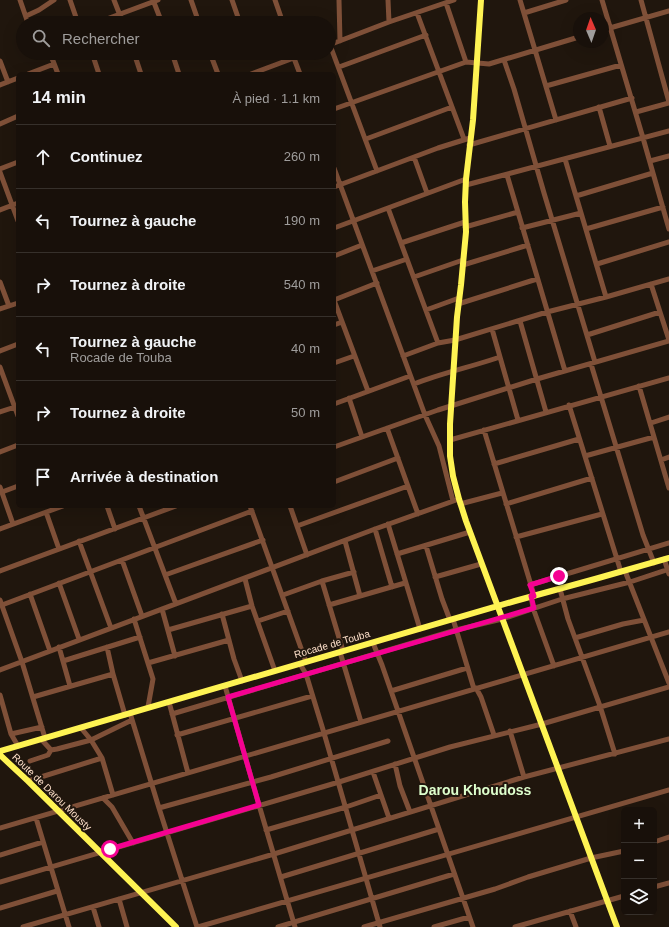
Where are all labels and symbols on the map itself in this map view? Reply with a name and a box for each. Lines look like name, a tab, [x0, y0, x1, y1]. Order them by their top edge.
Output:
north arrow	[573, 12, 609, 48]
route end	[550, 567, 568, 585]
street label: Rocade de Touba	[293, 628, 372, 660]
street label: Route de Darou Mousty	[10, 751, 94, 833]
district label: Darou Khoudoss	[419, 782, 532, 798]
route start	[101, 840, 119, 858]

